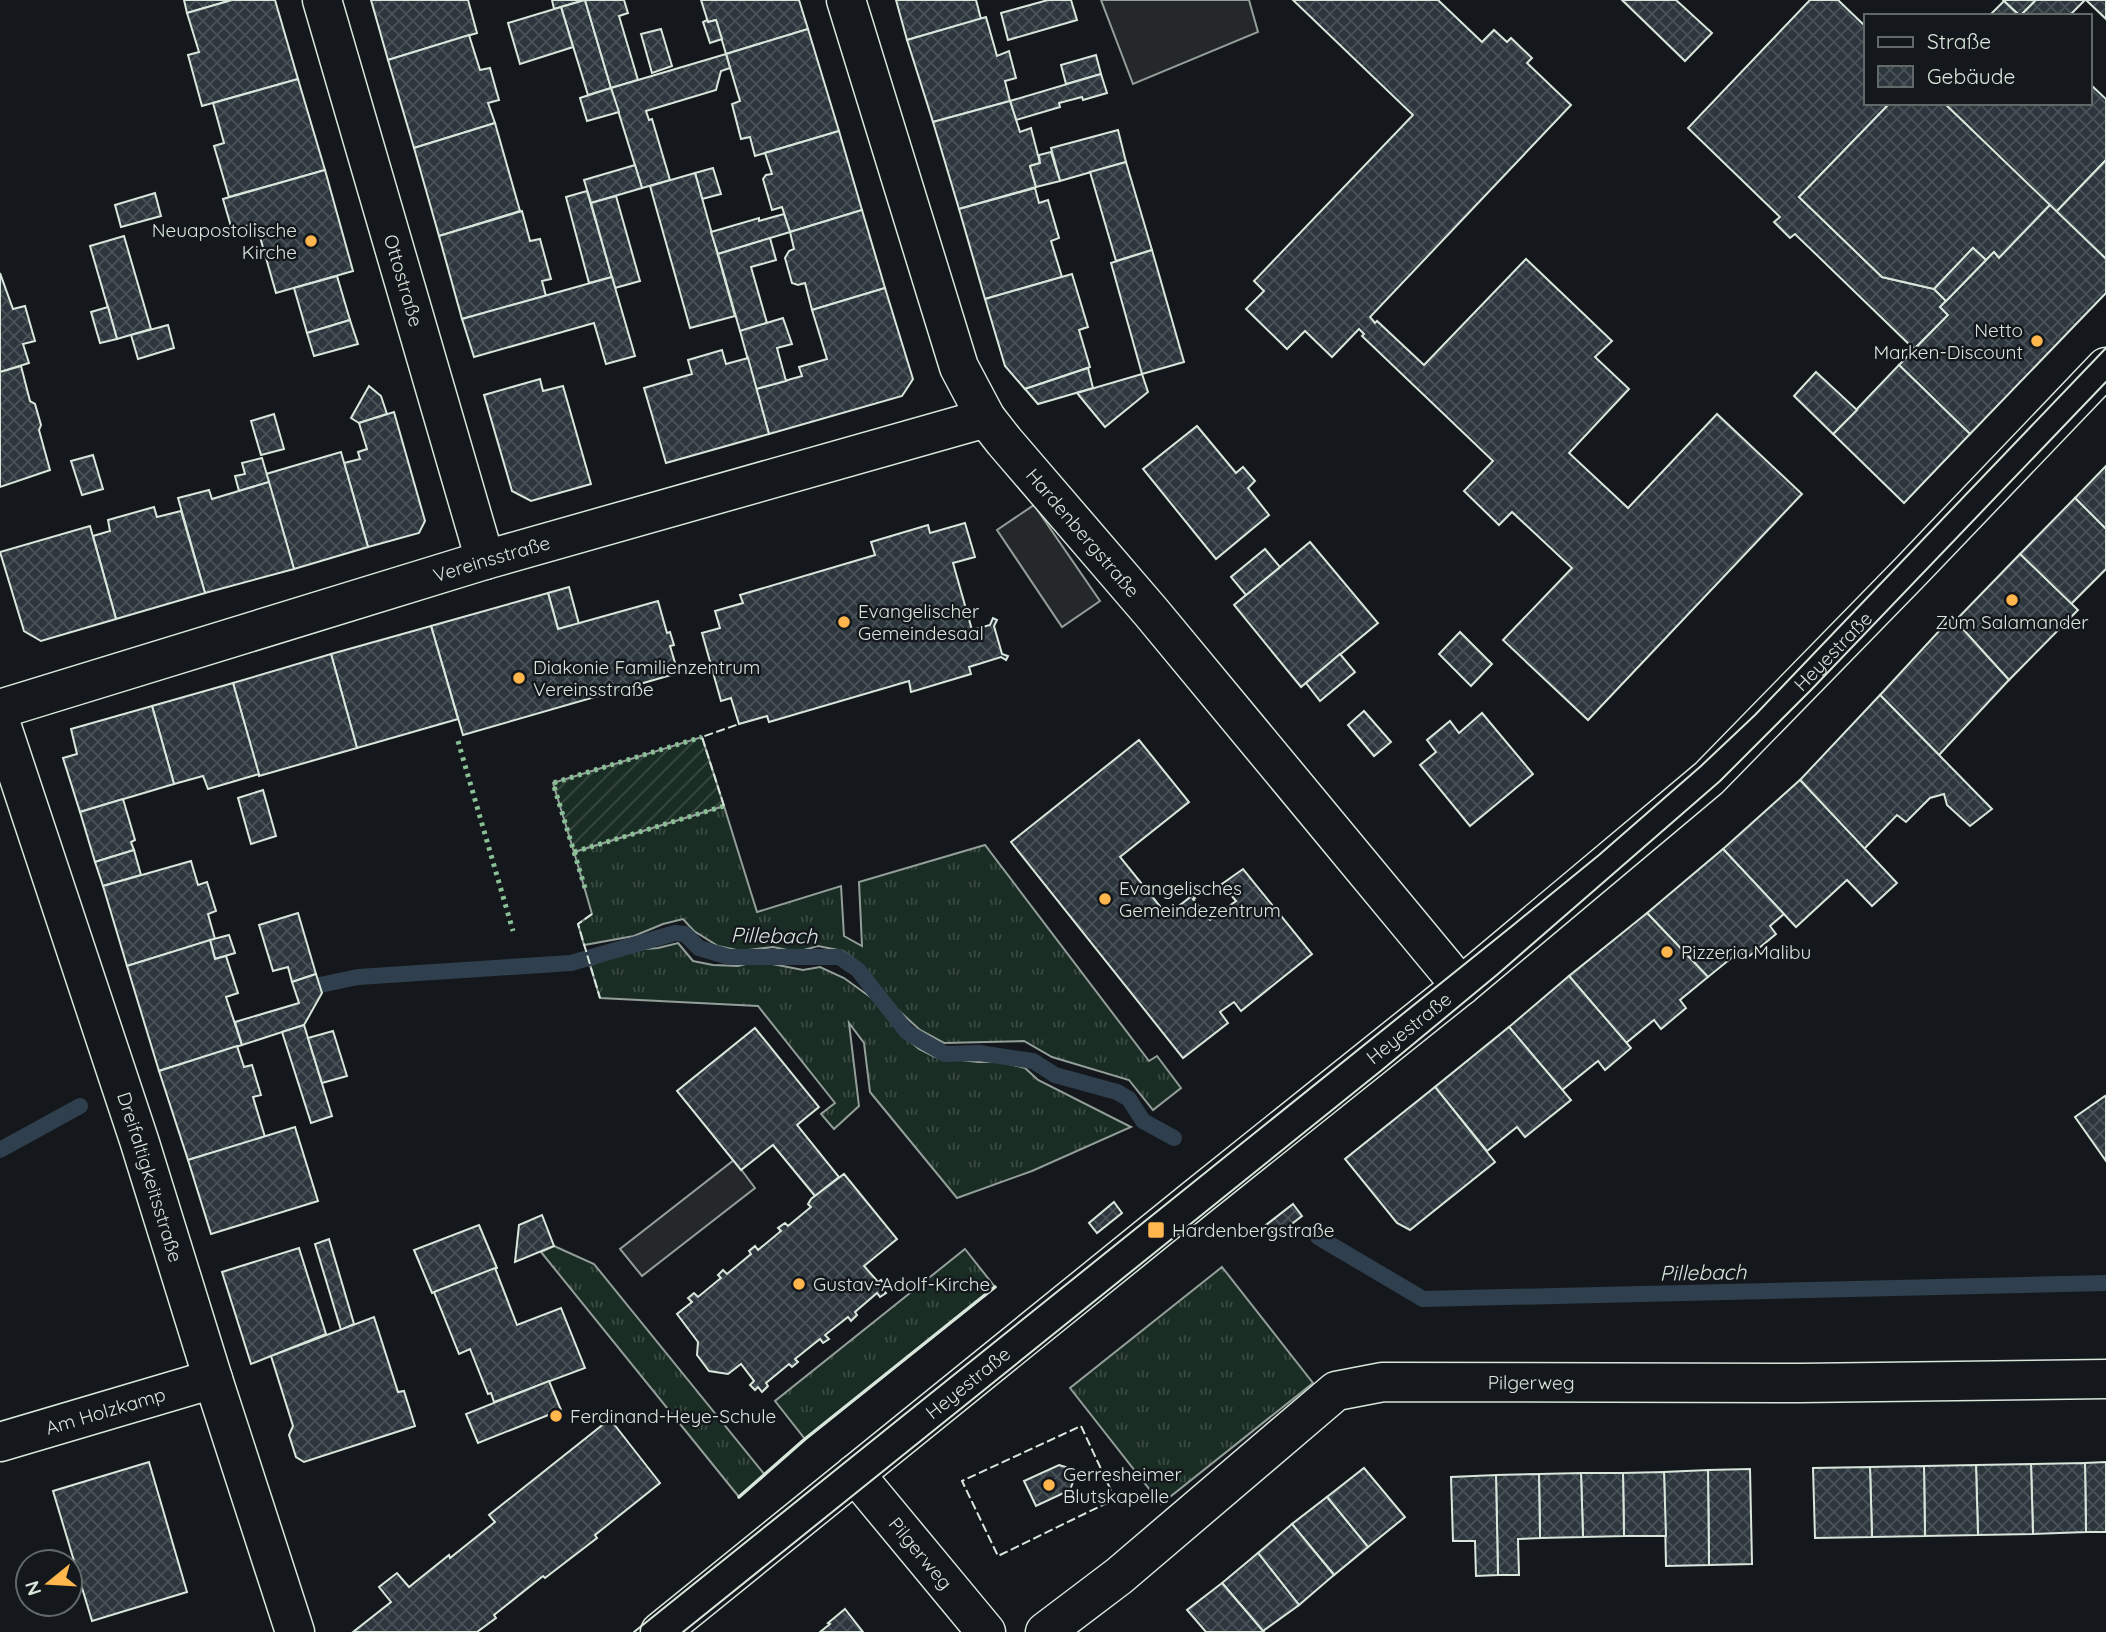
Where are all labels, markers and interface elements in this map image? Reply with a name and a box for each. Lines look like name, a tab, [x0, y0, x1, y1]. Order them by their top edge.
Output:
legend	[1864, 14, 2092, 105]
text: Straße	[1927, 28, 1991, 54]
text: Gebäude	[1927, 63, 2015, 89]
place label: Neuapostolische Kirche	[152, 218, 297, 264]
street label: Ottostraße	[379, 231, 428, 329]
marker: Neuapostolische Kirche	[303, 233, 319, 249]
place label: Netto Marken-Discount	[1873, 318, 2023, 364]
marker: Netto Marken-Discount	[2029, 333, 2045, 349]
street label: Hardenbergstraße	[1021, 463, 1145, 602]
street label: Vereinsstraße	[430, 530, 553, 587]
marker: Zum Salamander	[2004, 592, 2020, 608]
place label: Evangelischer Gemeindesaal	[858, 599, 984, 645]
street label: Heyestraße	[1789, 606, 1877, 696]
place label: Zum Salamander	[1936, 610, 2089, 634]
marker: Evangelischer Gemeindesaal	[836, 614, 852, 630]
place label: Diakonie Familienzentrum Vereinsstraße	[533, 655, 760, 701]
marker: Diakonie Familienzentrum Vereinsstraße	[511, 670, 527, 686]
place label: Evangelisches Gemeindezentrum	[1119, 876, 1281, 922]
marker: Evangelisches Gemeindezentrum	[1097, 891, 1113, 907]
water label: Pillebach	[730, 921, 819, 949]
place label: Pizzeria Malibu	[1681, 940, 1811, 964]
marker: Pizzeria Malibu	[1659, 944, 1675, 960]
street label: Heyestraße	[1361, 987, 1456, 1069]
street label: Dreifaltigkeitsstraße	[112, 1089, 188, 1265]
place label: Hardenbergstraße	[1172, 1218, 1334, 1242]
marker: Hardenbergstraße	[1146, 1220, 1166, 1240]
water label: Pillebach	[1659, 1258, 1748, 1286]
place label: Gustav-Adolf-Kirche	[813, 1272, 990, 1296]
marker: Gustav-Adolf-Kirche	[791, 1276, 807, 1292]
street label: Heyestraße	[921, 1341, 1015, 1424]
street label: Pilgerweg	[1488, 1370, 1575, 1394]
street label: Am Holzkamp	[43, 1382, 168, 1440]
place label: Ferdinand-Heye-Schule	[570, 1404, 776, 1428]
marker: Ferdinand-Heye-Schule	[548, 1408, 564, 1424]
place label: Gerresheimer Blutskapelle	[1063, 1462, 1182, 1508]
marker: Gerresheimer Blutskapelle	[1041, 1477, 1057, 1493]
street label: Pilgerweg	[884, 1512, 958, 1594]
north arrow	[14, 1548, 84, 1618]
text: N	[19, 1578, 46, 1599]

